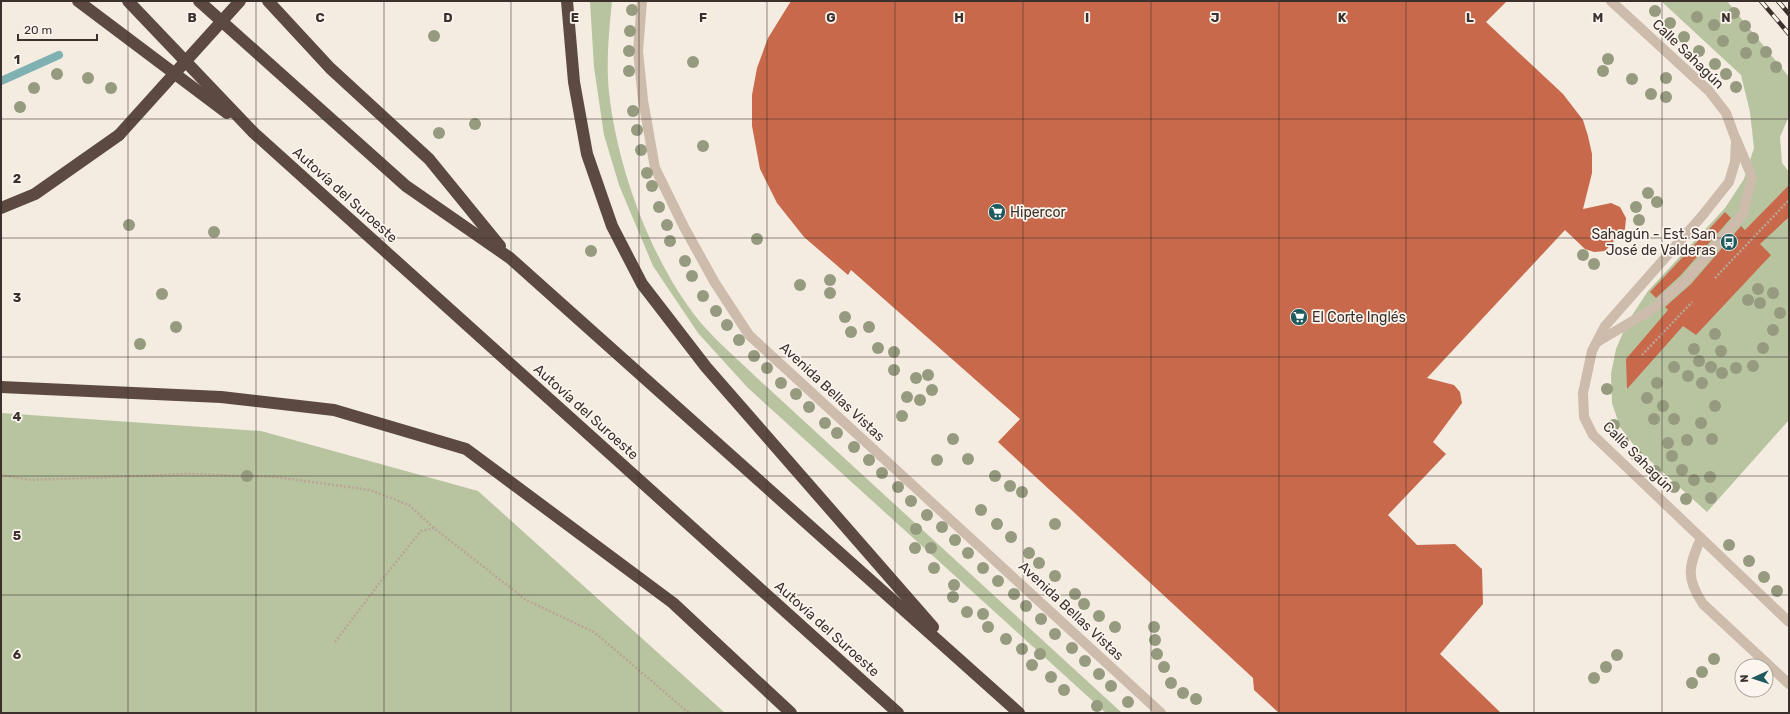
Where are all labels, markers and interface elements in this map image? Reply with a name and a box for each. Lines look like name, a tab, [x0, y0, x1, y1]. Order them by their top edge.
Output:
text: B	[187, 10, 197, 25]
text: C	[315, 10, 325, 25]
text: D	[443, 10, 453, 25]
text: E	[571, 10, 579, 25]
text: F	[699, 10, 707, 25]
text: G	[826, 10, 836, 25]
text: H	[954, 10, 964, 25]
text: I	[1085, 10, 1089, 25]
text: J	[1211, 10, 1219, 25]
text: K	[1338, 10, 1347, 25]
text: L	[1466, 10, 1474, 25]
text: M	[1593, 10, 1603, 25]
text: N	[1721, 10, 1731, 25]
scale bar	[18, 16, 97, 42]
street label: Calle Sahagún	[1649, 16, 1727, 92]
text: 20 m	[24, 23, 52, 37]
text: 1	[14, 52, 20, 67]
street label: Autovía del Suroeste	[289, 144, 401, 247]
text: 2	[13, 171, 21, 186]
supermarket icon: Hipercor	[987, 202, 1007, 222]
place label: Hipercor	[1010, 204, 1067, 221]
place label: Sahagún - Est. San José de Valderas	[1591, 226, 1716, 259]
bus stop icon: Sahagún - Est. San José de Valderas	[1719, 232, 1739, 252]
text: 3	[13, 290, 22, 305]
supermarket icon: El Corte Inglés	[1289, 307, 1309, 327]
place label: El Corte Inglés	[1312, 309, 1406, 326]
street label: Avenida Bellas Vistas	[776, 339, 888, 445]
street label: Autovía del Suroeste	[530, 361, 642, 464]
text: 4	[13, 409, 22, 424]
street label: Calle Sahagún	[1599, 418, 1677, 496]
text: 5	[13, 528, 21, 543]
street label: Avenida Bellas Vistas	[1015, 558, 1127, 664]
street label: Autovía del Suroeste	[771, 578, 883, 681]
text: 6	[13, 647, 22, 662]
north arrow	[1734, 658, 1774, 698]
text: N	[1738, 674, 1751, 683]

